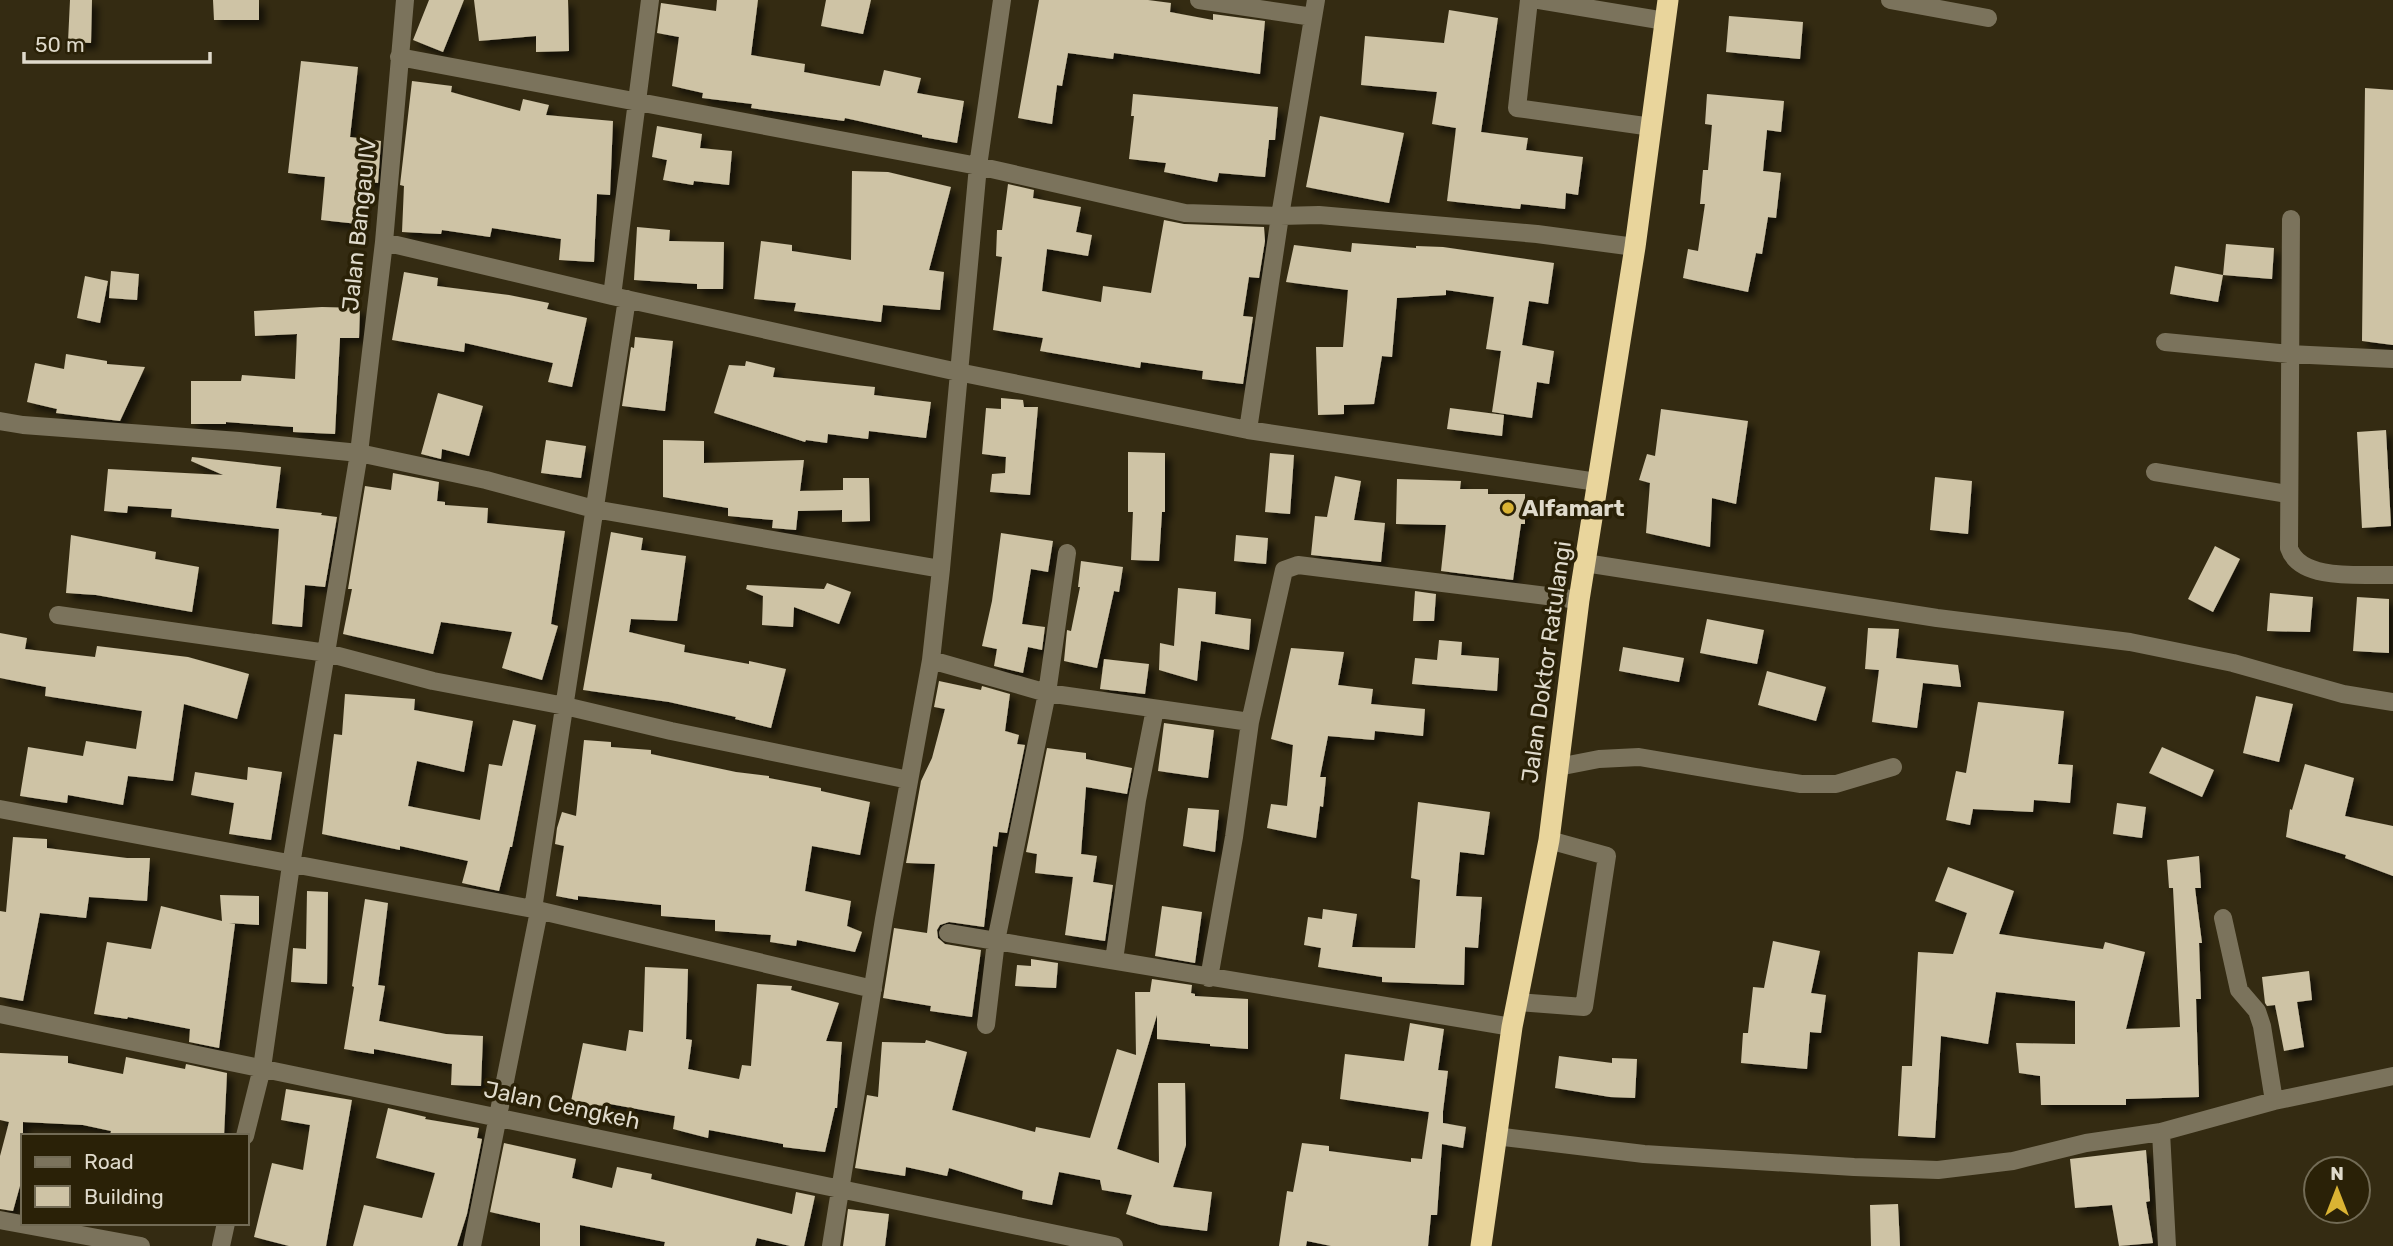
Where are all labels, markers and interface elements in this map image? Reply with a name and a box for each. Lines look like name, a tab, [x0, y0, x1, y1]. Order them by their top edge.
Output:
scale bar	[24, 21, 210, 65]
text: 50 m	[35, 32, 85, 57]
street label: Jalan Bangau IV	[336, 136, 382, 312]
place label: Alfamart	[1522, 494, 1625, 522]
marker: Alfamart	[1500, 500, 1516, 516]
street label: Jalan Doktor Ratulangi	[1515, 539, 1577, 785]
street label: Jalan Cengkeh	[481, 1075, 643, 1135]
legend	[21, 1134, 248, 1225]
text: Road	[84, 1149, 134, 1174]
north arrow	[2302, 1155, 2372, 1225]
text: N	[2330, 1162, 2344, 1185]
text: Building	[84, 1184, 164, 1209]

